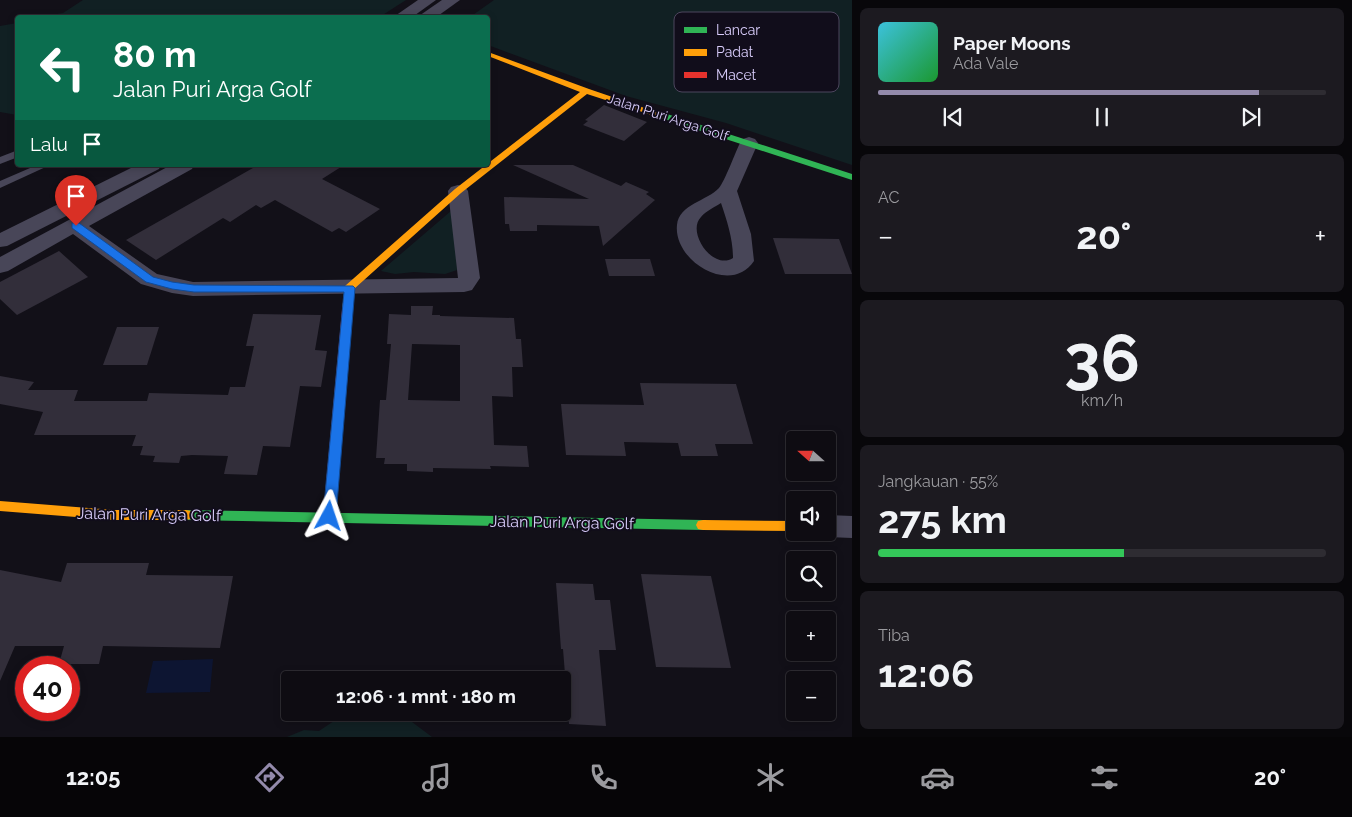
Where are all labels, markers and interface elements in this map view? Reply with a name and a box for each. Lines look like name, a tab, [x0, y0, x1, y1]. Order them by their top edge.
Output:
legend	[674, 12, 839, 92]
text: Lancar	[716, 22, 760, 38]
text: Paper Moons	[953, 32, 1071, 54]
text: 80 m	[113, 34, 197, 75]
icon: left	[30, 35, 95, 100]
text: Padat	[716, 44, 754, 60]
text: Ada Vale	[953, 54, 1018, 73]
text: Macet	[716, 67, 757, 83]
text: Jalan Puri Arga Golf	[113, 76, 312, 102]
street label: Jalan Puri Arga Golf	[605, 90, 732, 145]
icon: previous	[939, 103, 967, 131]
icon: pause	[1088, 103, 1116, 131]
icon: next	[1237, 103, 1265, 131]
icon: arrive	[78, 130, 106, 158]
text: Lalu	[30, 133, 68, 155]
pin	[55, 175, 97, 226]
icon: arrive	[62, 182, 90, 210]
text: AC	[878, 188, 899, 207]
text: 20°	[1076, 213, 1131, 258]
text: −	[878, 220, 893, 253]
text: +	[1314, 220, 1326, 253]
text: 36	[1064, 320, 1140, 396]
text: km/h	[1081, 391, 1123, 410]
north arrow	[786, 431, 836, 481]
map controls	[786, 431, 836, 721]
text: Jangkauan · 55%	[878, 472, 998, 491]
position arrow	[302, 489, 354, 541]
button: sound	[786, 491, 836, 541]
text: 275 km	[878, 497, 1007, 542]
street label: Jalan Puri Arga Golf	[77, 504, 222, 525]
street label: Jalan Puri Arga Golf	[490, 512, 635, 533]
button: search	[786, 551, 836, 601]
button: +	[786, 611, 836, 661]
text: Tiba	[878, 626, 910, 645]
text: 12:06	[878, 651, 974, 696]
speed limit sign: 40	[15, 656, 80, 721]
button: −	[786, 671, 836, 721]
text: 12:06 · 1 mnt · 180 m	[336, 685, 516, 707]
icon: directions	[252, 760, 287, 795]
icon: music	[419, 760, 454, 795]
icon: phone	[586, 760, 621, 795]
icon: climate	[753, 760, 788, 795]
icon: car	[920, 760, 955, 795]
icon: filters	[1087, 760, 1122, 795]
text: 12:05	[66, 764, 120, 790]
text: 20°	[1254, 764, 1286, 790]

